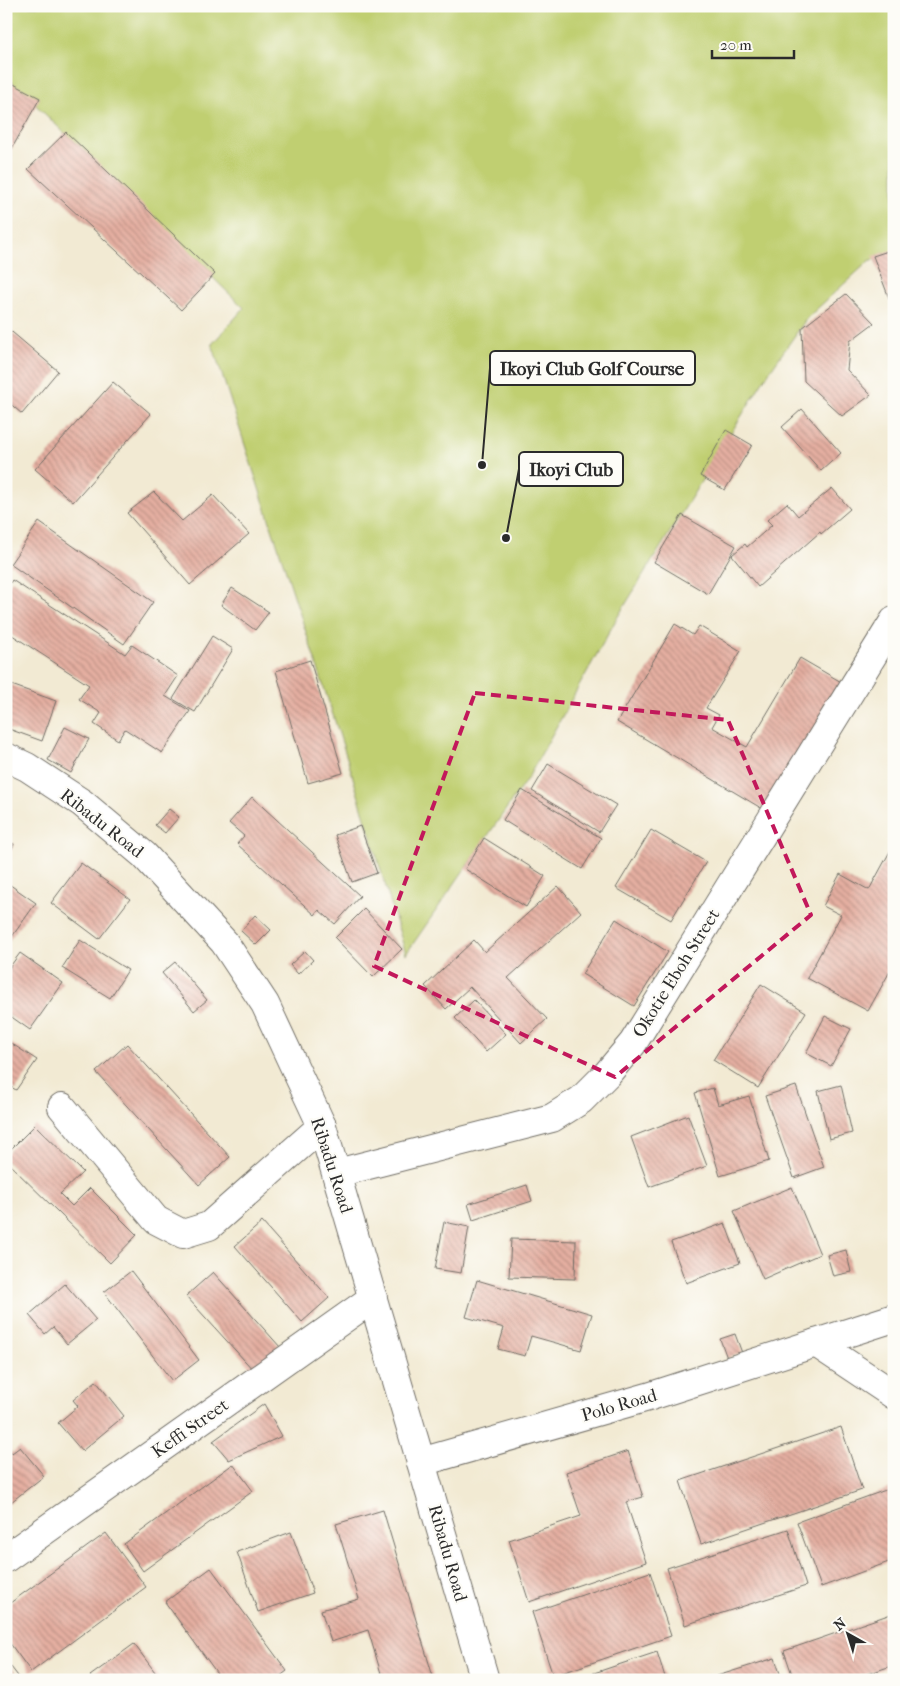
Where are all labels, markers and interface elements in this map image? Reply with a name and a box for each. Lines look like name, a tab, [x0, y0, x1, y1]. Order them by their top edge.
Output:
scale bar	[712, 28, 795, 60]
text: 20 m	[720, 36, 752, 54]
callout: Ikoyi Club Golf Course	[490, 351, 695, 385]
text: Ikoyi Club Golf Course	[500, 358, 685, 380]
callout: Ikoyi Club	[519, 452, 623, 486]
text: Ikoyi Club	[529, 459, 613, 481]
street label: Ribadu Road	[56, 784, 148, 863]
street label: Okotie Eboh Street	[628, 905, 725, 1041]
street label: Ribadu Road	[306, 1114, 357, 1216]
street label: Polo Road	[579, 1385, 659, 1426]
street label: Keffi Street	[148, 1394, 233, 1462]
street label: Ribadu Road	[424, 1502, 471, 1604]
north arrow	[822, 1608, 872, 1658]
text: N	[831, 1614, 850, 1634]

